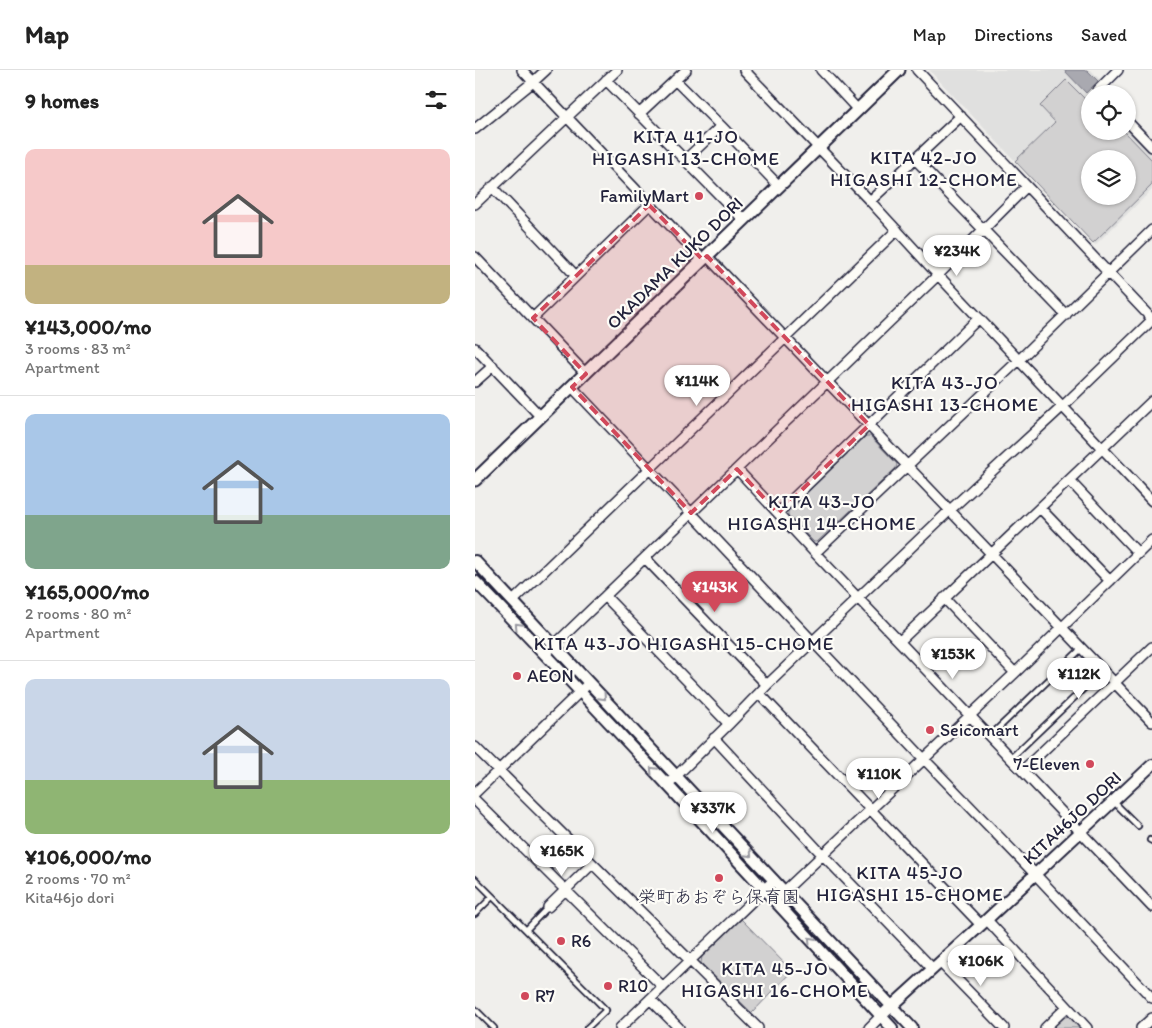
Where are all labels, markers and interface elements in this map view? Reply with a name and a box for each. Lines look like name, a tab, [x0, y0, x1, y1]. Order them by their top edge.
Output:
text: Map	[25, 20, 69, 49]
text: Map	[913, 24, 946, 46]
text: Directions	[974, 24, 1053, 46]
text: Saved	[1081, 24, 1127, 46]
map controls	[1081, 85, 1136, 205]
button: locate	[1081, 85, 1136, 140]
icon: filters	[422, 86, 450, 114]
text: 9 homes	[25, 88, 99, 113]
district label: KITA 41-JO HIGASHI 13-CHOME	[592, 125, 780, 170]
district label: KITA 42-JO HIGASHI 12-CHOME	[830, 146, 1018, 191]
button: layers	[1081, 150, 1136, 205]
icon: home	[193, 181, 283, 271]
place label: FamilyMart	[600, 185, 689, 207]
marker: FamilyMart	[693, 190, 705, 202]
street label: OKADAMA KUKO DORI	[602, 192, 748, 334]
pin: ¥234K	[922, 234, 992, 277]
text: ¥234K	[934, 241, 980, 260]
text: ¥143,000/mo	[25, 314, 152, 339]
text: 3 rooms · 83 m²	[25, 339, 131, 358]
text: Apartment	[25, 358, 100, 377]
pin: ¥114K	[662, 364, 732, 407]
text: ¥114K	[675, 371, 719, 390]
district label: KITA 43-JO HIGASHI 13-CHOME	[851, 371, 1039, 416]
icon: home	[193, 447, 283, 537]
district label: KITA 43-JO HIGASHI 14-CHOME	[727, 490, 917, 535]
pin: ¥143K	[680, 570, 750, 613]
text: ¥143K	[693, 577, 737, 596]
text: ¥165,000/mo	[25, 579, 150, 604]
text: 2 rooms · 80 m²	[25, 604, 131, 623]
text: Apartment	[25, 623, 100, 642]
one-way arrow	[515, 623, 524, 632]
district label: KITA 43-JO HIGASHI 15-CHOME	[534, 632, 834, 655]
pin: ¥153K	[918, 638, 988, 680]
text: ¥153K	[931, 644, 975, 663]
pin: ¥112K	[1044, 658, 1114, 700]
text: ¥112K	[1058, 664, 1100, 683]
place label: AEON	[527, 665, 574, 687]
marker: AEON	[511, 670, 523, 682]
one-way arrow	[597, 691, 606, 700]
icon: home	[193, 712, 283, 802]
place label: Seicomart	[940, 719, 1019, 741]
marker: Seicomart	[924, 724, 936, 736]
place label: 7-Eleven	[1013, 753, 1080, 775]
pin: ¥110K	[844, 758, 914, 800]
marker: 7-Eleven	[1084, 758, 1096, 770]
text: ¥110K	[857, 764, 901, 783]
one-way arrow	[650, 767, 659, 776]
street label: KITA46JO DORI	[1018, 767, 1126, 869]
pin: ¥337K	[678, 792, 748, 834]
text: ¥337K	[691, 798, 735, 817]
pin: ¥165K	[527, 834, 597, 877]
text: ¥165K	[540, 841, 584, 860]
text: ¥106,000/mo	[25, 844, 151, 869]
one-way arrow	[743, 849, 752, 858]
district label: KITA 45-JO HIGASHI 15-CHOME	[816, 861, 1004, 906]
text: 2 rooms · 70 m²	[25, 869, 131, 888]
marker: 栄町あおぞら保育園	[713, 872, 725, 884]
place label: 栄町あおぞら保育園	[638, 886, 800, 908]
text: Kita46jo dori	[25, 888, 114, 907]
place label: R6	[571, 930, 591, 952]
marker: R6	[555, 935, 567, 947]
one-way arrow	[808, 937, 817, 946]
pin: ¥106K	[946, 944, 1016, 987]
text: ¥106K	[959, 951, 1003, 970]
district label: KITA 45-JO HIGASHI 16-CHOME	[681, 957, 869, 1002]
place label: R10	[618, 975, 648, 997]
marker: R10	[602, 980, 614, 992]
place label: R7	[535, 985, 555, 1007]
marker: R7	[519, 990, 531, 1002]

